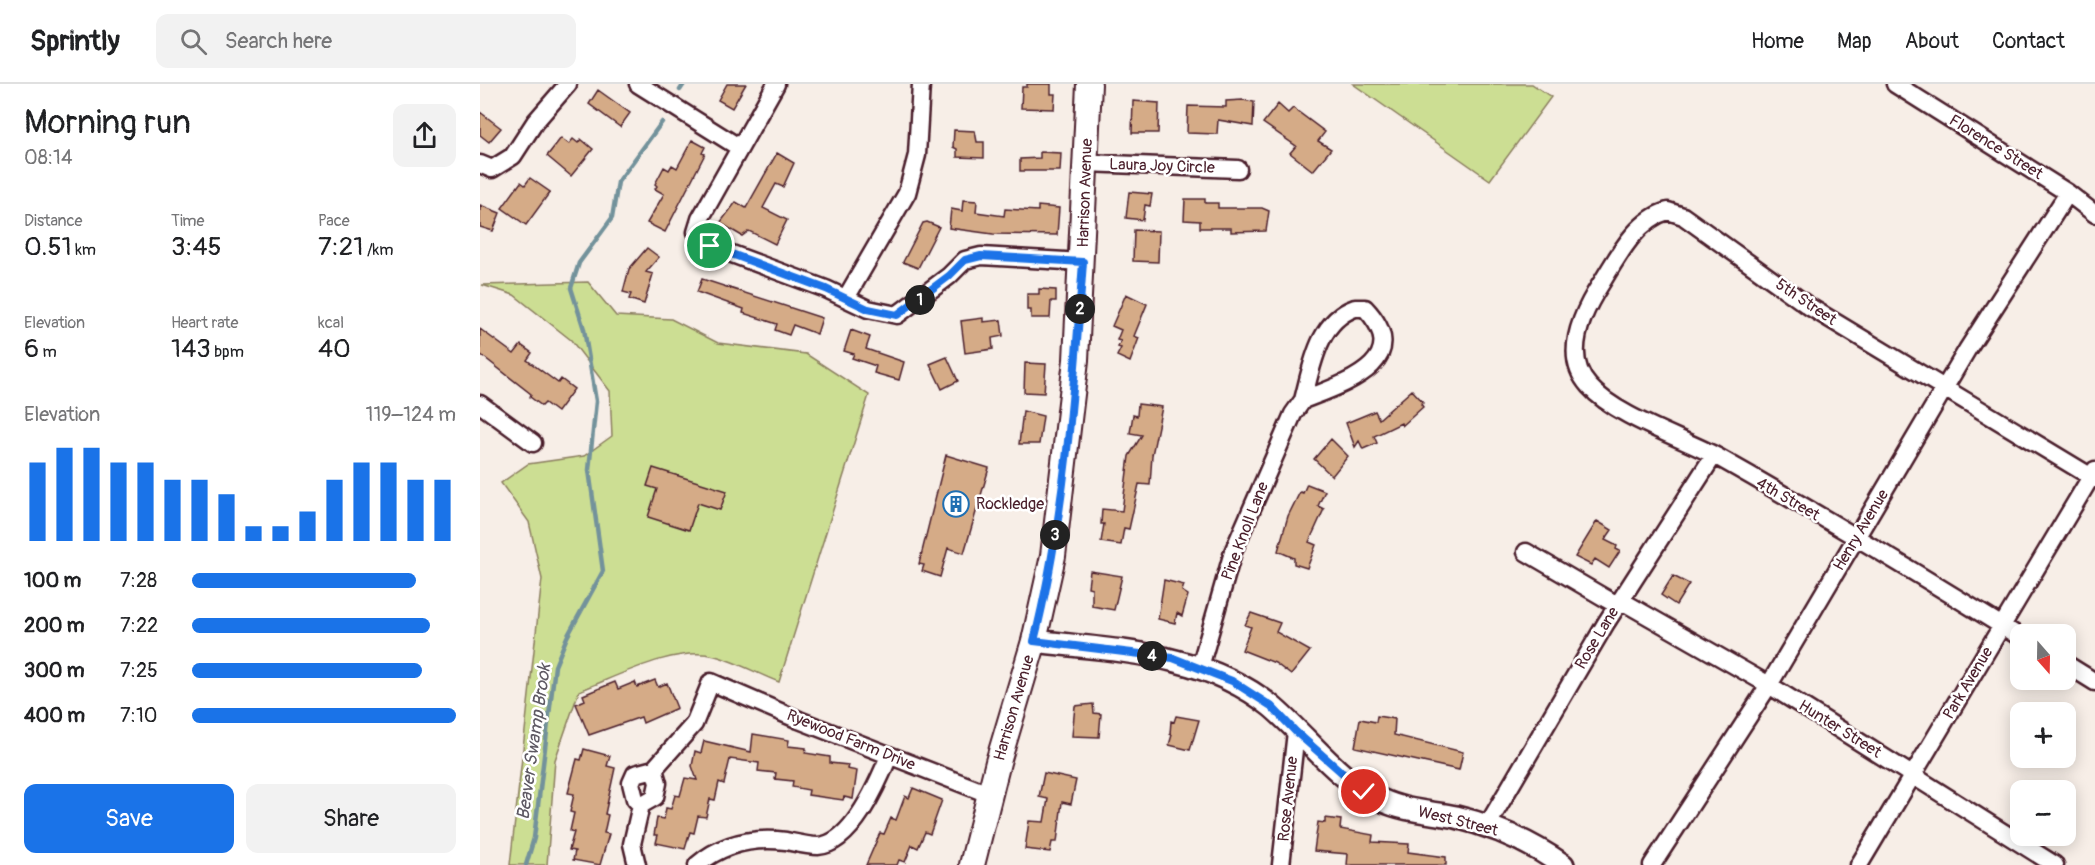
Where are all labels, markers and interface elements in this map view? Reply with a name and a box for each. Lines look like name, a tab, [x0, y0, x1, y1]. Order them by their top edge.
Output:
search box	[156, 14, 576, 68]
text: Sprintly	[30, 24, 120, 59]
icon: search	[177, 25, 210, 58]
text: Search here	[225, 27, 332, 55]
text: Home	[1751, 28, 1804, 55]
text: Map	[1837, 28, 1872, 55]
text: About	[1905, 28, 1959, 55]
text: Contact	[1992, 28, 2065, 55]
text: Morning run	[24, 102, 191, 143]
button: share	[393, 104, 456, 167]
street label: Florence Street	[1945, 110, 2047, 184]
street label: Harrison Avenue	[1073, 138, 1097, 248]
text: 08:14	[24, 145, 73, 170]
street label: Laura Joy Circle	[1109, 154, 1215, 178]
text: Distance	[24, 211, 83, 231]
text: Time	[171, 211, 204, 231]
text: Pace	[318, 211, 350, 231]
pin	[684, 220, 735, 271]
icon: arrive	[693, 229, 726, 262]
text: 0.51	[24, 231, 72, 263]
text: 3:45	[171, 231, 222, 263]
text: 7:21	[318, 231, 363, 263]
text: km	[72, 240, 96, 260]
text: /km	[363, 240, 394, 260]
street label: 5th Street	[1772, 274, 1841, 330]
pin: 1	[905, 285, 935, 315]
text: 1	[917, 290, 923, 310]
pin: 2	[1065, 294, 1095, 324]
text: 2	[1076, 299, 1084, 319]
text: Elevation	[24, 313, 85, 333]
text: Heart rate	[171, 313, 238, 333]
text: kcal	[318, 313, 344, 333]
text: 6	[24, 333, 39, 365]
text: 143	[171, 333, 211, 365]
text: 40	[318, 333, 351, 365]
text: m	[39, 342, 57, 362]
text: bpm	[211, 342, 244, 362]
text: Elevation	[24, 402, 100, 427]
text: 119–124 m	[366, 402, 456, 427]
street label: 4th Street	[1753, 473, 1824, 525]
street label: Pine Knoll Lane	[1217, 479, 1273, 583]
street label: Henry Avenue	[1829, 486, 1893, 574]
building icon: Rockledge	[941, 489, 971, 519]
place label: Rockledge	[976, 494, 1044, 514]
pin: 3	[1040, 520, 1070, 550]
text: 3	[1051, 525, 1059, 545]
text: 100 m	[24, 568, 81, 593]
text: 7:28	[120, 568, 157, 593]
street label: Rose Lane	[1571, 603, 1623, 673]
text: 200 m	[24, 613, 85, 638]
text: 7:22	[120, 613, 158, 638]
north arrow	[2010, 624, 2076, 690]
map controls	[2010, 624, 2076, 846]
pin: 4	[1137, 641, 1167, 671]
street label: Park Avenue	[1939, 643, 1997, 723]
text: 4	[1147, 646, 1157, 666]
street label: Harrison Avenue	[989, 653, 1039, 763]
text: 300 m	[24, 658, 85, 683]
text: 7:25	[120, 658, 158, 683]
water label: Beaver Swamp Brook	[512, 661, 557, 821]
street label: Hunter Street	[1795, 696, 1886, 763]
button: +	[2010, 702, 2076, 768]
text: 400 m	[24, 703, 85, 728]
text: 7:10	[120, 703, 157, 728]
street label: Ryewood Farm Drive	[784, 705, 918, 775]
street label: Rose Avenue	[1274, 755, 1302, 843]
pin	[1338, 766, 1389, 817]
icon: check	[1347, 775, 1380, 808]
button: −	[2010, 780, 2076, 846]
button: Save	[24, 784, 234, 853]
button: Share	[246, 784, 456, 853]
street label: West Street	[1416, 801, 1501, 841]

